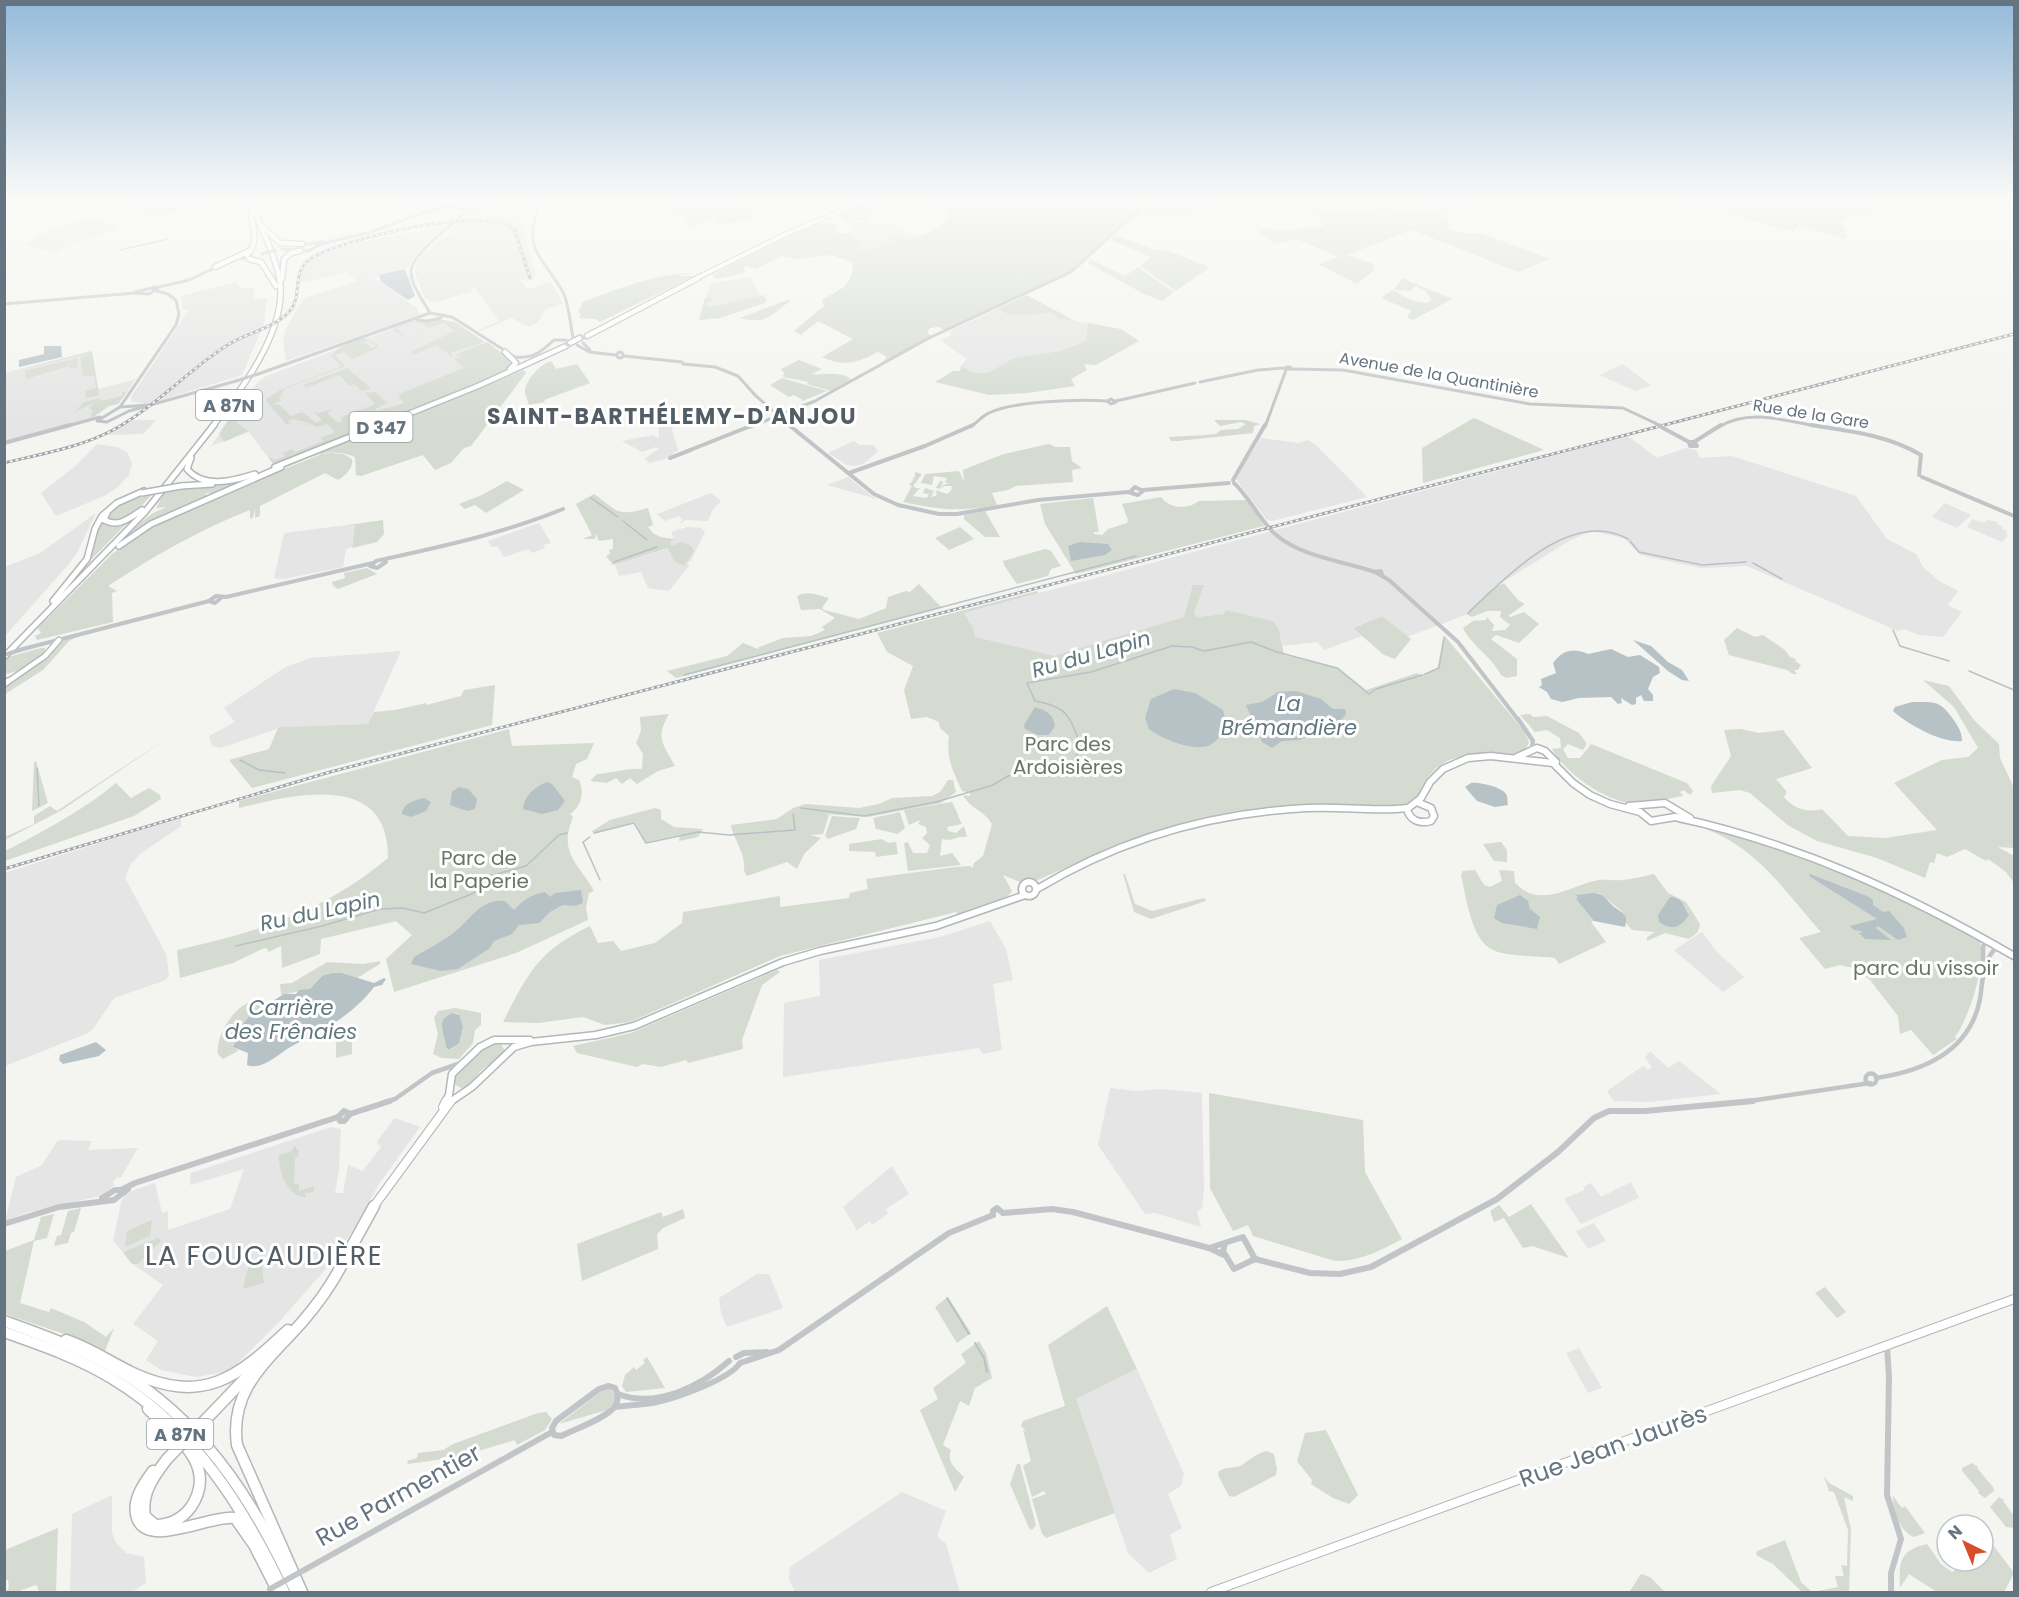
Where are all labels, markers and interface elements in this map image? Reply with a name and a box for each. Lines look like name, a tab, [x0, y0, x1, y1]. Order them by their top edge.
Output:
street label: Avenue de la Quantinière	[1338, 346, 1541, 404]
road number: A 87N	[196, 390, 262, 420]
street label: Rue de la Gare	[1751, 393, 1871, 435]
district label: SAINT-BARTHÉLEMY-D'ANJOU	[487, 401, 857, 432]
road number: D 347	[350, 412, 412, 442]
water label: Ru du Lapin	[1028, 623, 1154, 685]
water label: La Brémandière	[1221, 689, 1357, 742]
park label: Parc des Ardoisières	[1013, 730, 1123, 781]
park label: Parc de la Paperie	[429, 844, 529, 895]
water label: Ru du Lapin	[257, 884, 383, 938]
park label: parc du vissoir	[1853, 954, 1999, 982]
water label: Carrière des Frênaies	[225, 993, 357, 1046]
district label: LA FOUCAUDIÈRE	[145, 1237, 383, 1274]
street label: Rue Jean Jaurès	[1515, 1397, 1711, 1495]
road number: A 87N	[147, 1419, 213, 1449]
street label: Rue Parmentier	[310, 1436, 486, 1554]
north arrow	[1935, 1513, 1995, 1573]
text: N	[1943, 1520, 1967, 1545]

